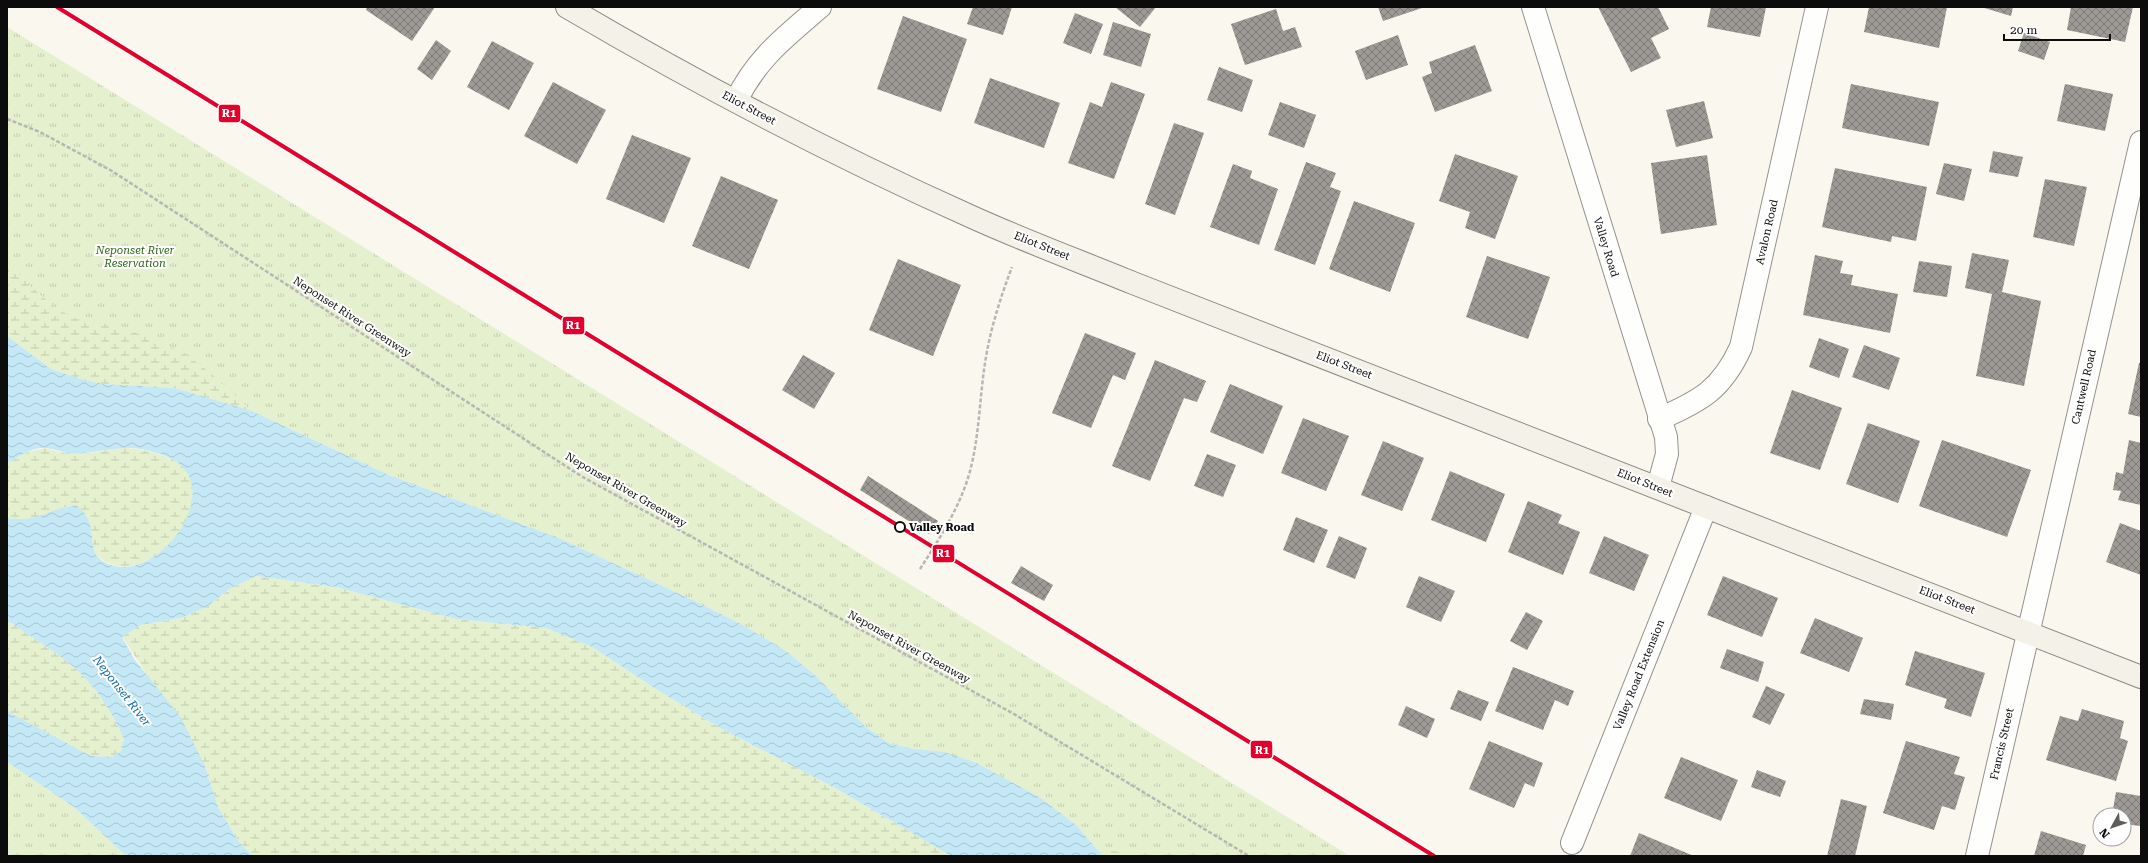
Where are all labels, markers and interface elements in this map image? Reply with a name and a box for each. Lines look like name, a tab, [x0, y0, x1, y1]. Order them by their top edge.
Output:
scale bar	[2004, 16, 2110, 42]
text: 20 m	[2010, 23, 2037, 37]
street label: Eliot Street	[720, 88, 778, 128]
line badge: R1	[218, 104, 241, 123]
text: R1	[222, 107, 236, 120]
street label: Avalon Road	[1753, 198, 1781, 266]
street label: Valley Road	[1591, 215, 1621, 279]
street label: Eliot Street	[1012, 229, 1072, 263]
park label: Neponset River Reservation	[95, 244, 175, 270]
street label: Neponset River Greenway	[291, 274, 414, 360]
line badge: R1	[562, 316, 585, 335]
text: R1	[566, 319, 580, 332]
street label: Eliot Street	[1314, 348, 1374, 382]
street label: Cantwell Road	[2069, 348, 2099, 426]
street label: Neponset River Greenway	[563, 450, 689, 530]
street label: Eliot Street	[1615, 466, 1675, 500]
marker: Valley Road	[894, 521, 906, 533]
place label: Valley Road	[909, 521, 975, 534]
line badge: R1	[932, 544, 955, 563]
text: R1	[936, 547, 950, 560]
street label: Eliot Street	[1917, 583, 1977, 617]
street label: Neponset River Greenway	[846, 608, 973, 686]
street label: Valley Road Extension	[1611, 618, 1667, 732]
water label: Neponset River	[90, 652, 154, 729]
street label: Francis Street	[1987, 707, 2017, 781]
line badge: R1	[1250, 740, 1273, 759]
text: R1	[1255, 744, 1269, 757]
north arrow	[2092, 807, 2132, 847]
text: N	[2097, 825, 2112, 841]

